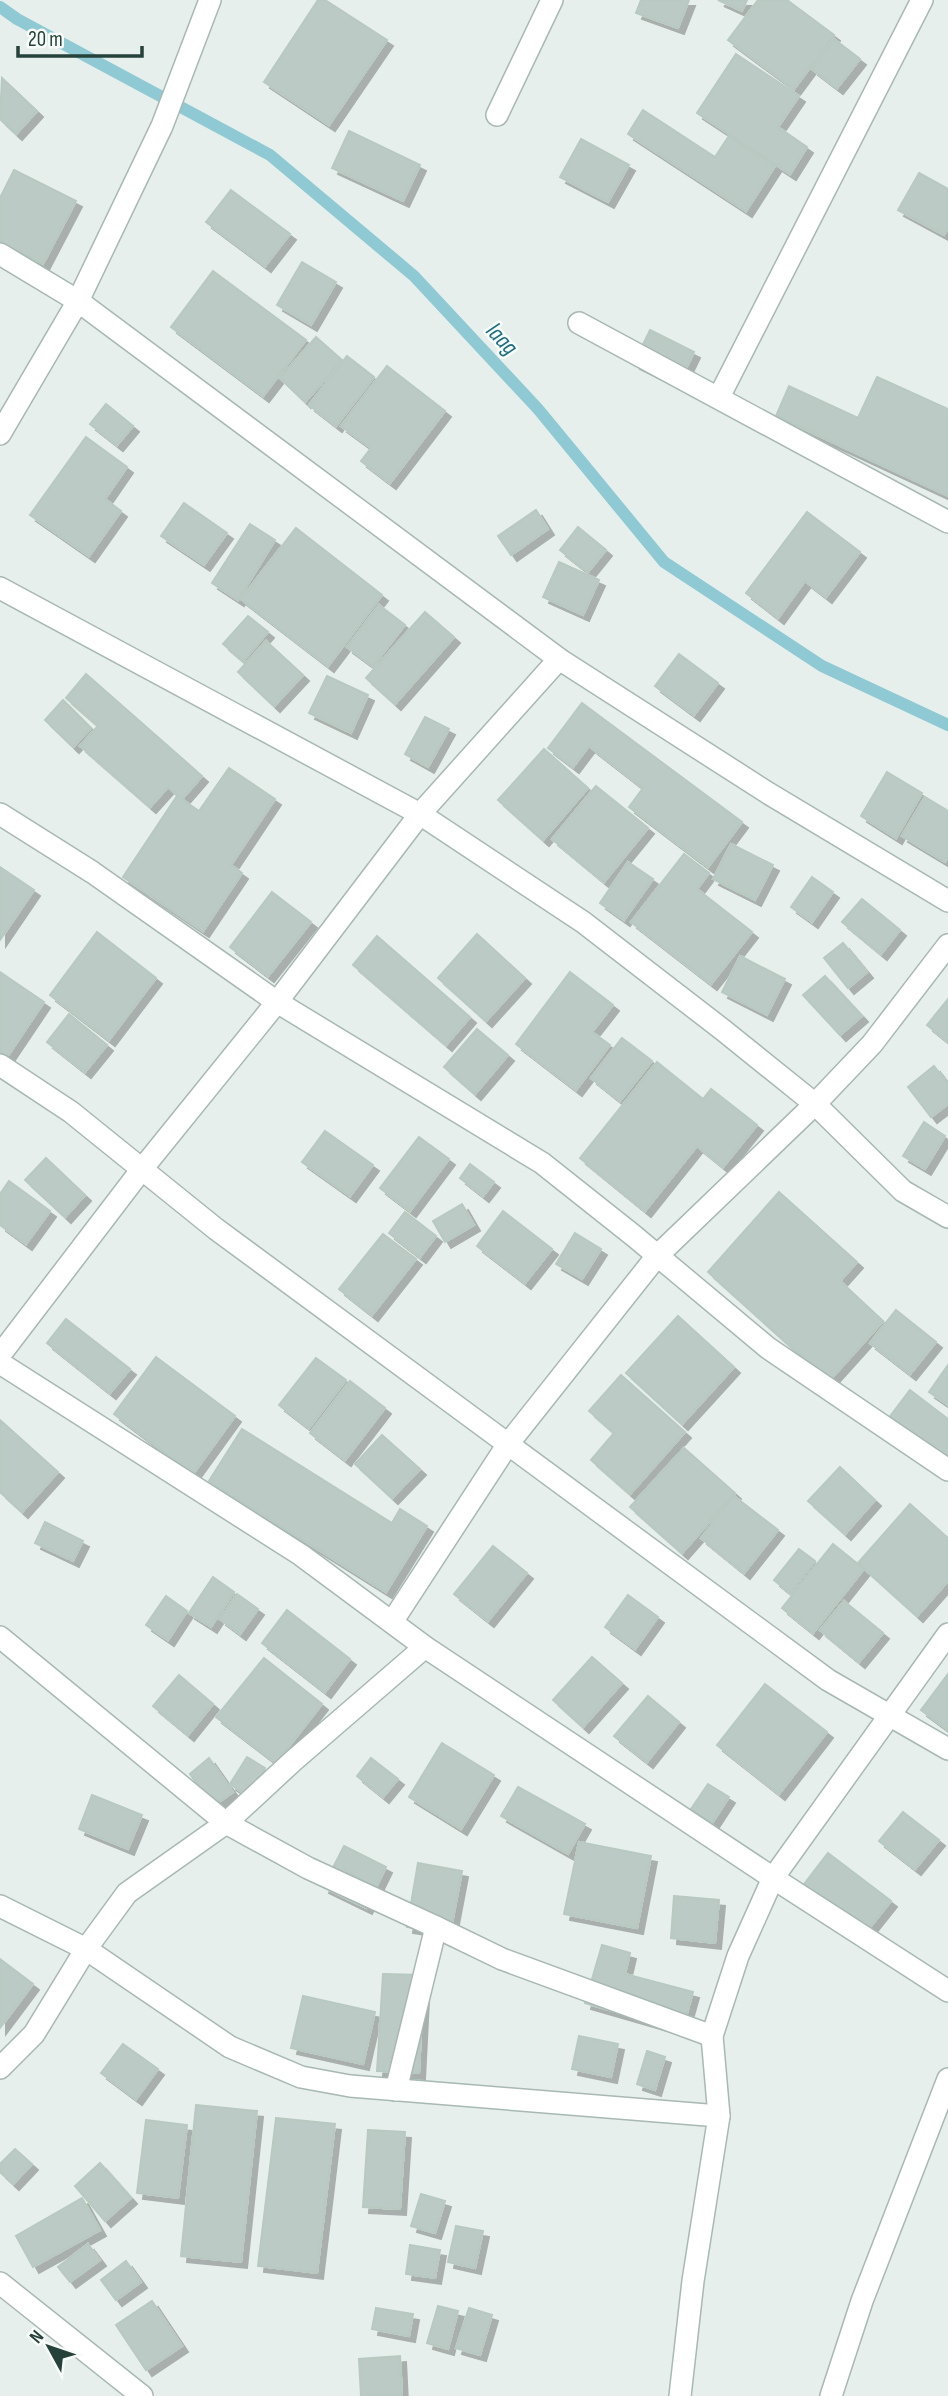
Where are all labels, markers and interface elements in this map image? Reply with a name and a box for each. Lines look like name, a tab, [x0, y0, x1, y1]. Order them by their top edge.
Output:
scale bar	[18, 14, 142, 58]
text: 20 m	[28, 27, 63, 52]
water label: laag	[480, 317, 524, 361]
north arrow	[14, 2312, 84, 2382]
text: N	[25, 2326, 49, 2348]

